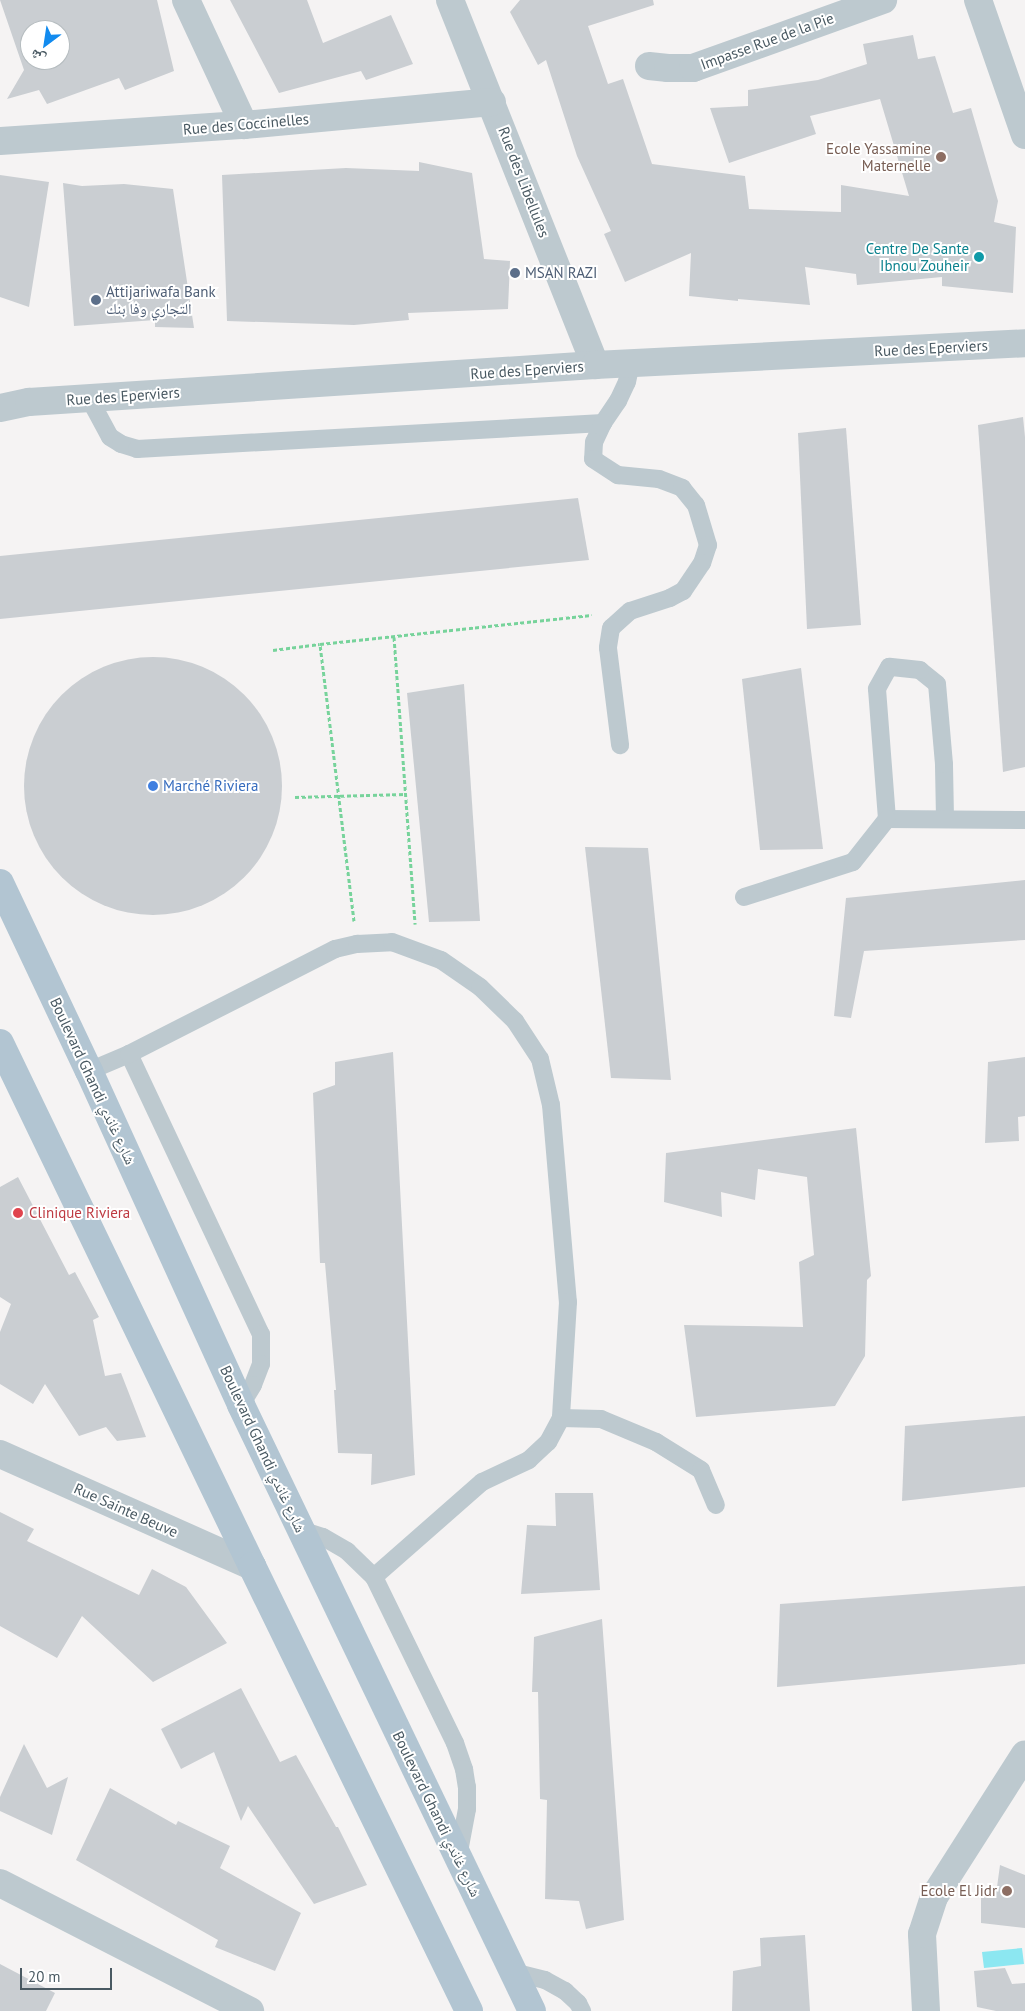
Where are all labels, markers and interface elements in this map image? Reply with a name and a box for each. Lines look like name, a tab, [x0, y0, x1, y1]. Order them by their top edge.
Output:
street label: Impasse Rue de la Pie	[698, 9, 836, 73]
north arrow	[20, 20, 70, 70]
text: ش	[27, 45, 49, 69]
street label: Rue des Coccinelles	[182, 110, 310, 138]
street label: Rue des Libellules	[495, 124, 553, 240]
place label: Ecole Yassamine Maternelle	[826, 139, 931, 174]
marker: Ecole Yassamine Maternelle	[935, 151, 947, 163]
place label: Centre De Sante Ibnou Zouheir	[866, 239, 969, 274]
marker: Centre De Sante Ibnou Zouheir	[973, 251, 985, 263]
place label: MSAN RAZI	[525, 264, 597, 282]
marker: MSAN RAZI	[509, 267, 521, 279]
place label: Attijariwafa Bank التجاري وفا بنك	[106, 282, 216, 317]
marker: Attijariwafa Bank التجاري وفا بنك	[90, 294, 102, 306]
street label: Rue des Eperviers	[874, 336, 988, 360]
street label: Rue des Eperviers	[470, 357, 584, 383]
street label: Rue des Eperviers	[66, 383, 180, 409]
place label: Marché Riviera	[163, 777, 258, 795]
marker: Marché Riviera	[147, 780, 159, 792]
street label: Boulevard Ghandi شارع غاندي	[46, 995, 140, 1167]
place label: Clinique Riviera	[29, 1204, 130, 1222]
marker: Clinique Riviera	[11, 1206, 25, 1220]
street label: Boulevard Ghandi شارع غاندي	[216, 1363, 310, 1535]
street label: Rue Sainte Beuve	[71, 1479, 181, 1541]
street label: Boulevard Ghandi شارع غاندي	[389, 1728, 485, 1900]
place label: Ecole El Jidr	[921, 1882, 997, 1900]
marker: Ecole El Jidr	[1001, 1885, 1013, 1897]
scale bar	[22, 1958, 115, 1990]
text: 20 m	[28, 1967, 61, 1986]

